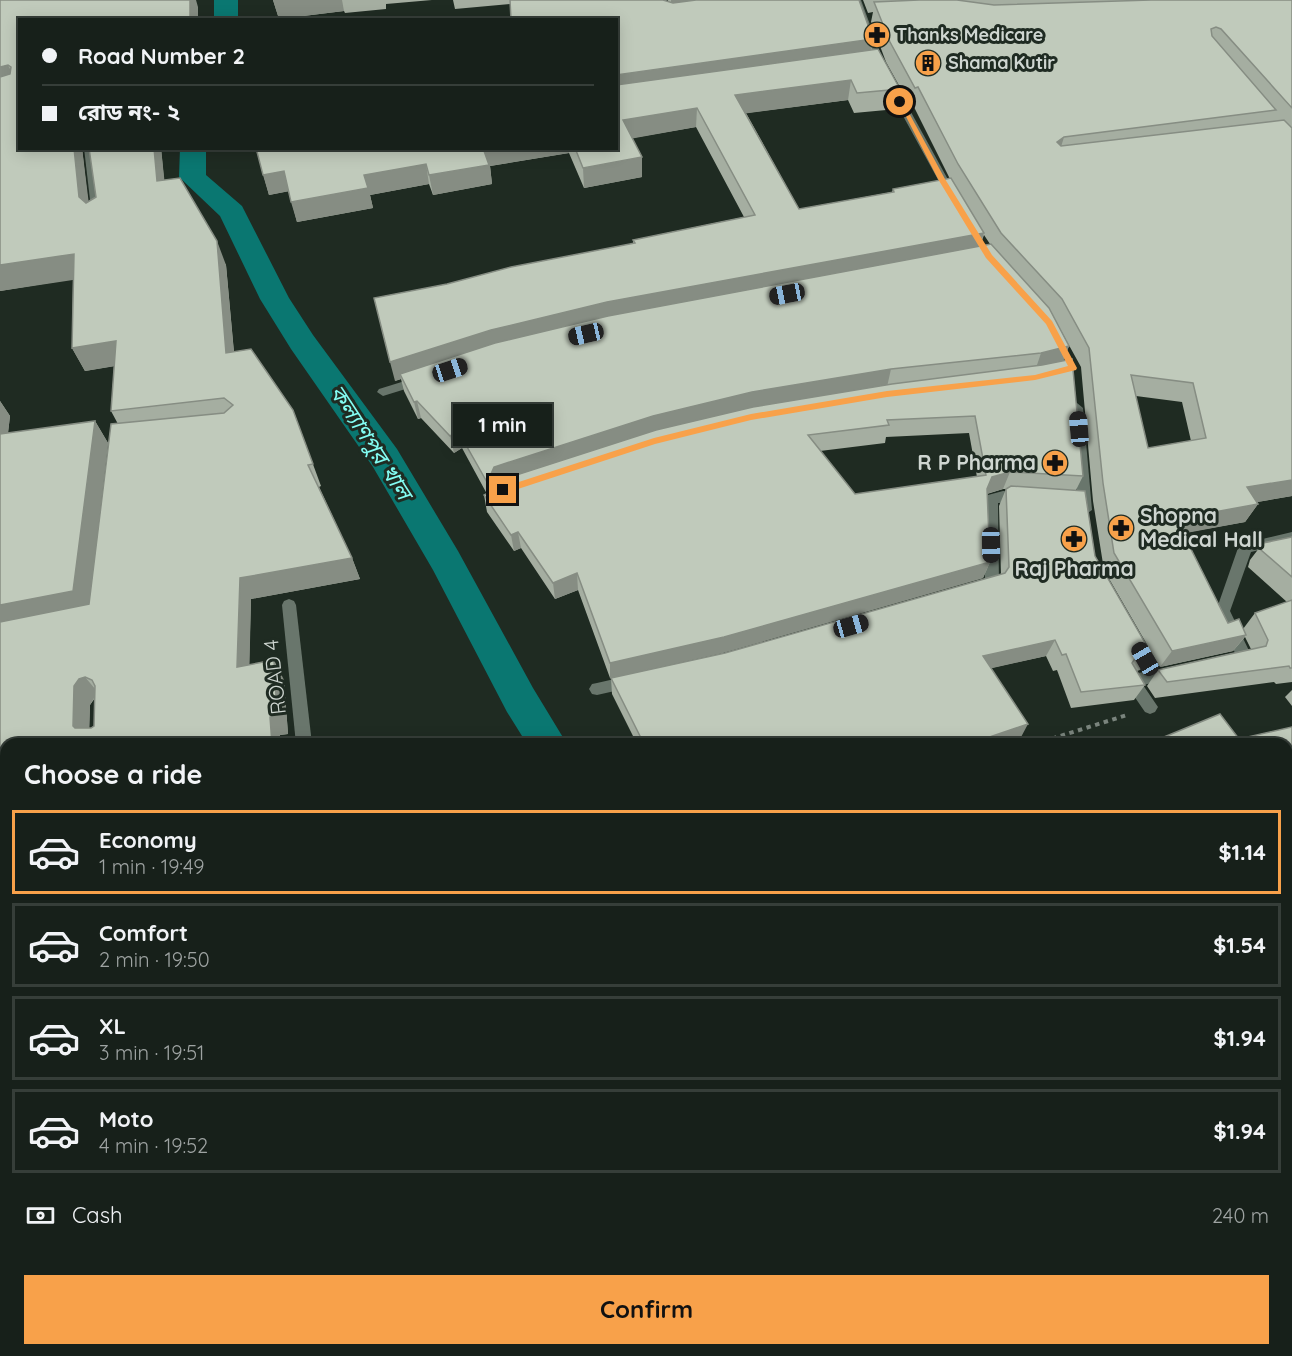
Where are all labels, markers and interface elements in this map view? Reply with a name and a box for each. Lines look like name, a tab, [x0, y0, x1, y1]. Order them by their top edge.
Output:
pharmacy icon: Thanks Medicare	[862, 20, 892, 50]
place label: Thanks Medicare	[896, 23, 1043, 46]
text: Road Number 2	[78, 42, 245, 70]
building icon: Shama Kutir	[913, 48, 943, 78]
place label: Shama Kutir	[948, 51, 1055, 74]
route start	[886, 88, 913, 115]
text: রোড নং- ২	[78, 98, 180, 126]
car	[768, 282, 806, 306]
car	[566, 321, 606, 347]
car	[430, 356, 470, 384]
water label: কল্যাণপুর খাল	[324, 380, 420, 508]
callout: 1 min	[454, 403, 552, 445]
car	[1068, 410, 1090, 448]
text: 1 min	[478, 412, 527, 437]
pharmacy icon: R P Pharma	[1040, 448, 1070, 478]
place label: R P Pharma	[917, 449, 1036, 475]
route end	[489, 476, 516, 503]
place label: Shopna Medical Hall	[1140, 502, 1263, 552]
pharmacy icon: Shopna Medical Hall	[1106, 513, 1136, 543]
pharmacy icon: Raj Pharma	[1059, 524, 1089, 554]
car	[982, 527, 1000, 563]
place label: Raj Pharma	[1014, 555, 1134, 581]
car	[831, 612, 871, 640]
street label: ROAD 4	[257, 638, 291, 716]
car	[1128, 639, 1162, 679]
text: Choose a ride	[24, 757, 202, 791]
icon: car	[27, 825, 81, 879]
text: Economy	[99, 826, 197, 854]
text: $1.14	[1218, 838, 1266, 866]
text: 1 min · 19:49	[99, 854, 204, 879]
icon: car	[27, 918, 81, 972]
text: Comfort	[99, 919, 188, 947]
text: $1.54	[1213, 931, 1266, 959]
text: 2 min · 19:50	[99, 947, 210, 972]
icon: car	[27, 1011, 81, 1065]
text: XL	[99, 1012, 126, 1040]
text: $1.94	[1213, 1024, 1266, 1052]
text: 3 min · 19:51	[99, 1040, 204, 1065]
icon: car	[27, 1104, 81, 1158]
text: Moto	[99, 1105, 153, 1133]
text: $1.94	[1213, 1117, 1266, 1145]
text: 4 min · 19:52	[99, 1133, 208, 1158]
icon: cash	[24, 1199, 57, 1232]
text: Cash	[72, 1201, 123, 1229]
text: 240 m	[1212, 1203, 1269, 1228]
button: Confirm	[24, 1275, 1269, 1344]

